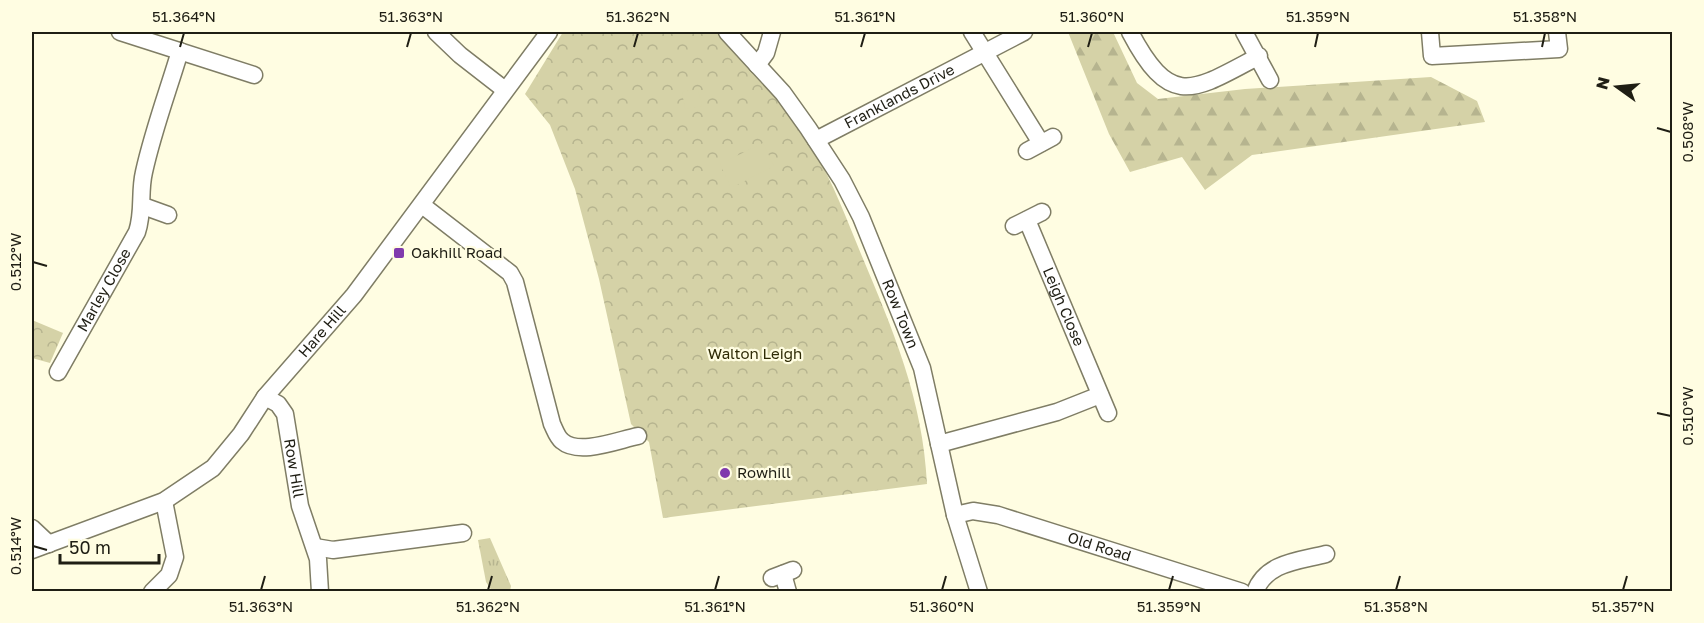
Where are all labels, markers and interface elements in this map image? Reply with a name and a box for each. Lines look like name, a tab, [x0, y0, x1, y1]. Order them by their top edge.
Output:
text: 51.364°N	[152, 7, 216, 25]
text: 51.363°N	[379, 7, 443, 25]
text: 51.362°N	[606, 7, 670, 25]
text: 51.361°N	[834, 7, 896, 25]
text: 51.360°N	[1060, 7, 1124, 25]
text: 51.359°N	[1286, 7, 1350, 25]
text: 51.358°N	[1513, 7, 1577, 25]
north arrow	[1587, 57, 1647, 117]
street label: Franklands Drive	[841, 60, 957, 132]
text: N	[1591, 75, 1614, 92]
text: 0.508°W	[1678, 101, 1696, 163]
text: 0.512°W	[6, 233, 24, 291]
place label: Oakhill Road	[411, 243, 502, 261]
street label: Marley Close	[73, 244, 134, 335]
marker: Oakhill Road	[392, 246, 406, 260]
street label: Leigh Close	[1040, 264, 1089, 349]
street label: Row Town	[879, 276, 923, 351]
street label: Hare Hill	[294, 301, 349, 361]
park label: Walton Leigh	[708, 344, 802, 362]
text: 0.510°W	[1678, 386, 1696, 446]
street label: Row Hill	[281, 437, 309, 499]
place label: Rowhill	[737, 463, 791, 481]
marker: Rowhill	[718, 466, 732, 480]
text: 0.514°W	[6, 517, 24, 575]
scale bar	[60, 527, 159, 565]
street label: Old Road	[1066, 528, 1134, 564]
text: 50 m	[69, 536, 111, 558]
text: 51.363°N	[229, 597, 293, 615]
text: 51.362°N	[456, 597, 520, 615]
text: 51.361°N	[684, 597, 746, 615]
text: 51.360°N	[910, 597, 974, 615]
text: 51.359°N	[1137, 597, 1201, 615]
text: 51.358°N	[1364, 597, 1428, 615]
text: 51.357°N	[1591, 597, 1655, 615]

